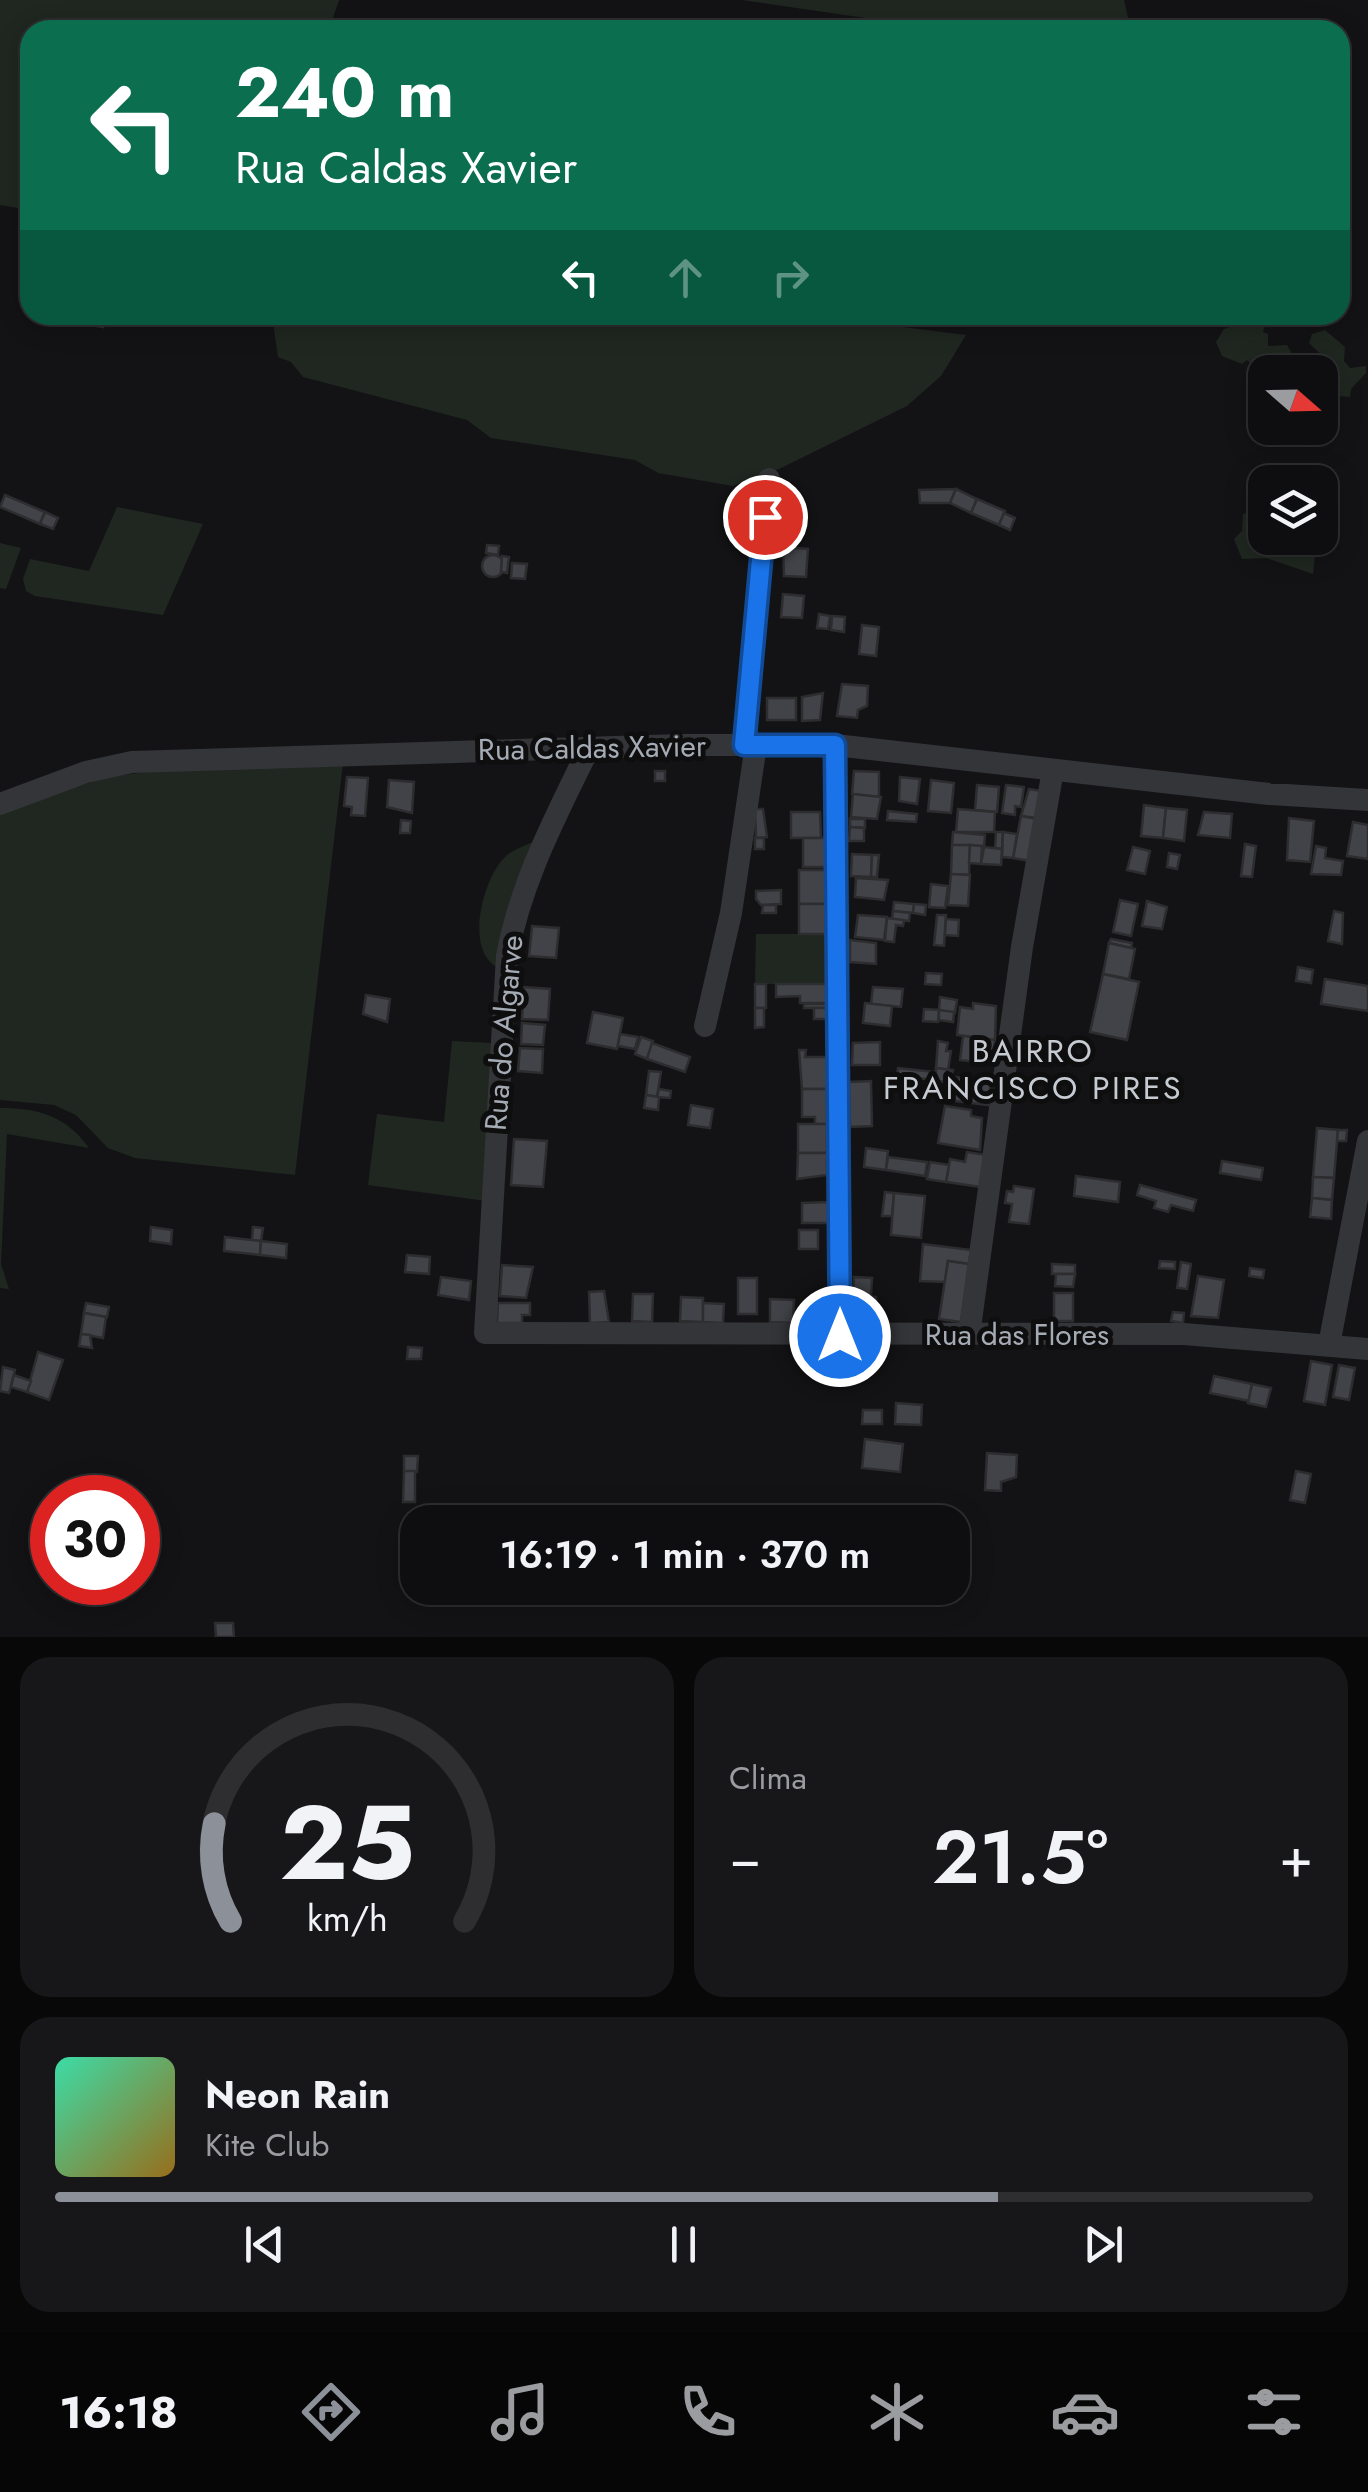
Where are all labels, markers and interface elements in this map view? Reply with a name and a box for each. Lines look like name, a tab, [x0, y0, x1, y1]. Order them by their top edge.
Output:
text: 240 m	[235, 42, 455, 143]
icon: left	[70, 60, 200, 190]
text: Rua Caldas Xavier	[235, 135, 577, 200]
icon: left	[553, 250, 608, 305]
icon: ahead	[658, 250, 713, 305]
icon: right	[763, 250, 818, 305]
north arrow	[1248, 355, 1338, 445]
map controls	[1248, 355, 1338, 555]
button: layers	[1248, 465, 1338, 555]
pin	[723, 475, 808, 560]
icon: arrive	[738, 490, 793, 545]
street label: Rua Caldas Xavier	[478, 724, 707, 771]
street label: Rua do Algarve	[474, 933, 533, 1133]
district label: BAIRRO FRANCISCO PIRES	[883, 1028, 1183, 1111]
position arrow	[788, 1284, 892, 1388]
street label: Rua das Flores	[925, 1313, 1109, 1356]
speed limit sign: 30	[30, 1475, 160, 1605]
text: 16:19 · 1 min · 370 m	[500, 1527, 870, 1582]
text: Clima	[729, 1755, 807, 1801]
text: 25	[279, 1768, 415, 1918]
text: 21.5°	[932, 1803, 1108, 1911]
text: −	[729, 1818, 761, 1898]
text: +	[1279, 1818, 1313, 1898]
text: km/h	[307, 1893, 387, 1944]
text: Neon Rain	[205, 2067, 390, 2122]
text: Kite Club	[205, 2122, 329, 2168]
icon: previous	[237, 2217, 292, 2272]
icon: pause	[656, 2217, 711, 2272]
icon: next	[1076, 2217, 1131, 2272]
icon: directions	[296, 2377, 366, 2447]
icon: music	[485, 2377, 555, 2447]
icon: phone	[673, 2377, 743, 2447]
icon: climate	[862, 2377, 932, 2447]
icon: car	[1050, 2377, 1120, 2447]
icon: filters	[1239, 2377, 1309, 2447]
text: 16:18	[59, 2380, 178, 2445]

